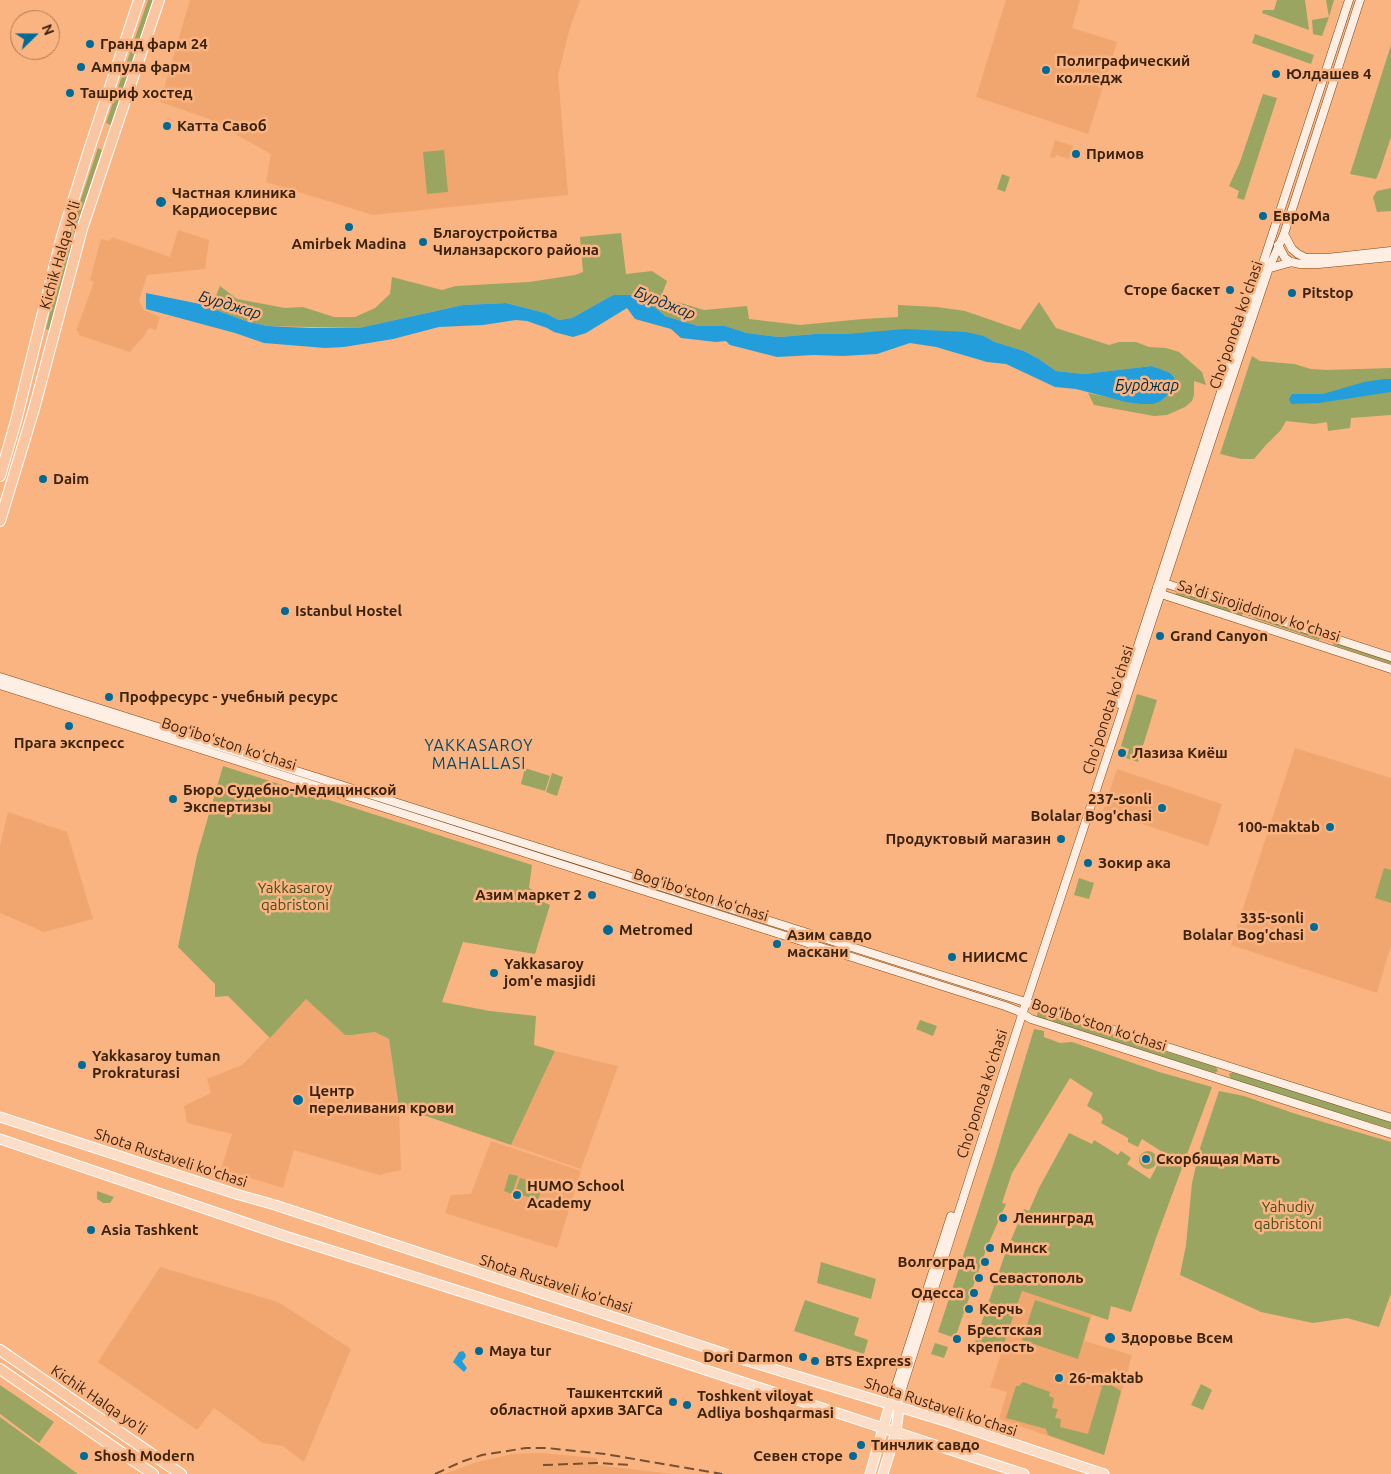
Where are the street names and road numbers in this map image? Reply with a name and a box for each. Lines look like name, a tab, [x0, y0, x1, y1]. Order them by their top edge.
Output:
street label: Kichik Halqa yo'li	[36, 199, 84, 311]
street label: Cho'ponota ko'chasi	[1206, 258, 1266, 392]
street label: Sa'di Sirojiddinov ko'chasi	[1175, 576, 1343, 646]
street label: Cho'ponota ko'chasi	[1079, 643, 1137, 777]
street label: Bogʻiboʻston koʻchasi	[159, 714, 299, 774]
street label: Bogʻiboʻston koʻchasi	[631, 865, 771, 925]
street label: Bogʻiboʻston koʻchasi	[1029, 995, 1169, 1055]
street label: Cho'ponota ko'chasi	[953, 1027, 1011, 1161]
street label: Shota Rustaveli ko'chasi	[92, 1125, 250, 1191]
street label: Shota Rustaveli ko'chasi	[477, 1251, 635, 1317]
street label: Kichik Halqa yo'li	[47, 1361, 151, 1439]
street label: Shota Rustaveli ko'chasi	[862, 1374, 1020, 1440]

